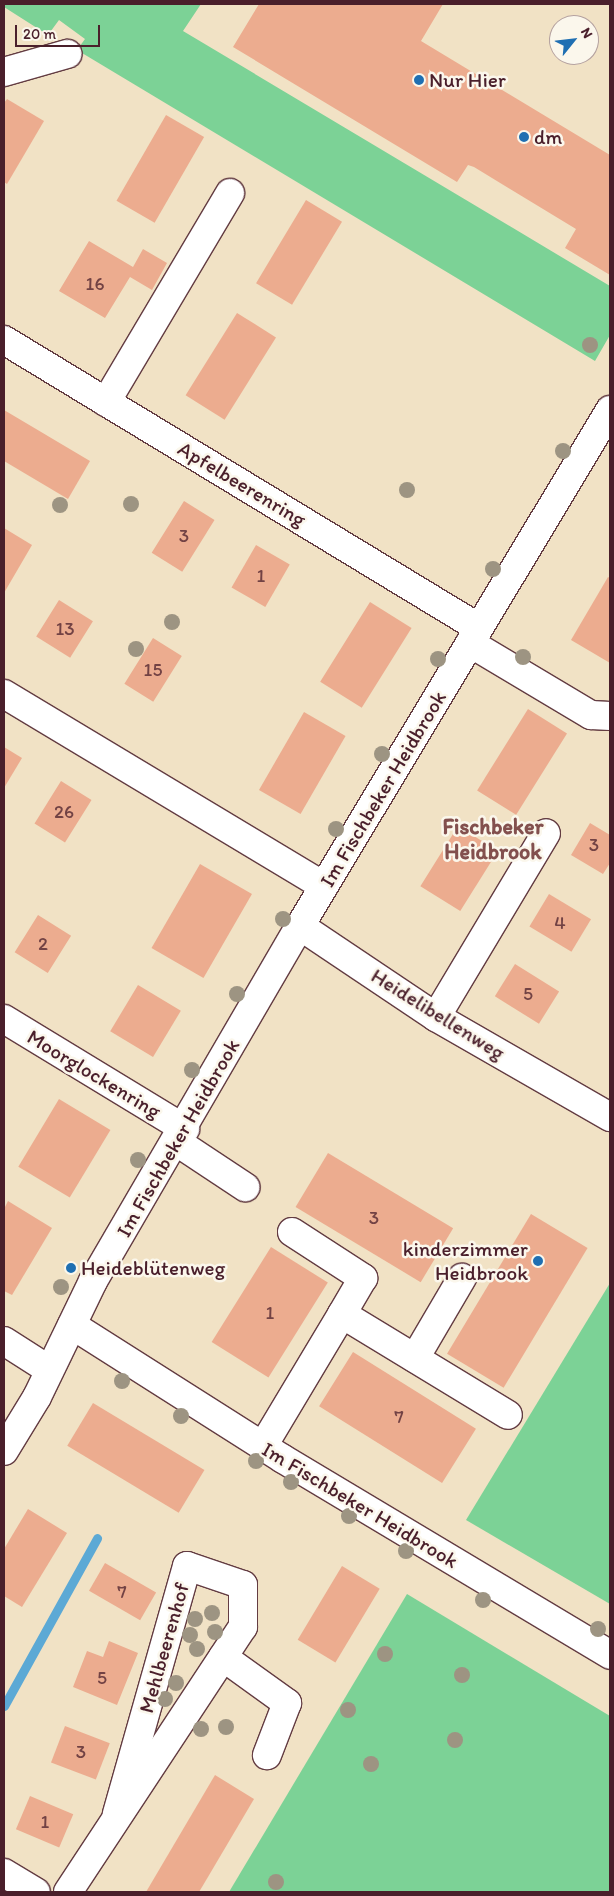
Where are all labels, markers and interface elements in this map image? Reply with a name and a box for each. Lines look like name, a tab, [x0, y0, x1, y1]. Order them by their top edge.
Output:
scale bar	[18, 15, 102, 47]
north arrow	[549, 15, 599, 65]
text: 20 m	[23, 25, 56, 43]
text: N	[577, 25, 596, 41]
place label: Nur Hier	[429, 67, 506, 93]
marker: Nur Hier	[413, 74, 425, 86]
place label: dm	[534, 124, 562, 150]
marker: dm	[518, 131, 530, 143]
house number: 16	[86, 273, 104, 295]
street label: Apfelbeerenring	[173, 436, 311, 532]
house number: 3	[179, 525, 189, 547]
house number: 1	[257, 565, 265, 587]
house number: 13	[55, 618, 75, 640]
house number: 15	[144, 659, 162, 681]
street label: Im Fischbeker Heidbrook	[314, 686, 452, 892]
house number: 26	[54, 801, 74, 823]
district label: Fischbeker Heidbrook	[443, 813, 543, 864]
house number: 3	[589, 834, 599, 856]
house number: 4	[554, 912, 566, 934]
house number: 2	[38, 933, 48, 955]
street label: Heidelibellenweg	[367, 963, 509, 1065]
house number: 5	[523, 983, 533, 1005]
street label: Moorglockenring	[22, 1024, 166, 1124]
street label: Im Fischbeker Heidbrook	[111, 1035, 245, 1241]
house number: 3	[369, 1207, 379, 1229]
place label: kinderzimmer Heidbrook	[403, 1236, 528, 1286]
place label: Heideblütenweg	[81, 1255, 225, 1281]
marker: kinderzimmer Heidbrook	[532, 1255, 544, 1267]
marker: Heideblütenweg	[65, 1262, 77, 1274]
house number: 1	[266, 1302, 274, 1324]
house number: 7	[394, 1406, 404, 1428]
street label: Im Fischbeker Heidbrook	[257, 1436, 463, 1574]
street label: Mehlbeerenhof	[133, 1580, 195, 1716]
house number: 7	[117, 1581, 127, 1603]
house number: 5	[97, 1667, 107, 1689]
house number: 3	[76, 1741, 86, 1763]
house number: 1	[41, 1811, 49, 1833]

